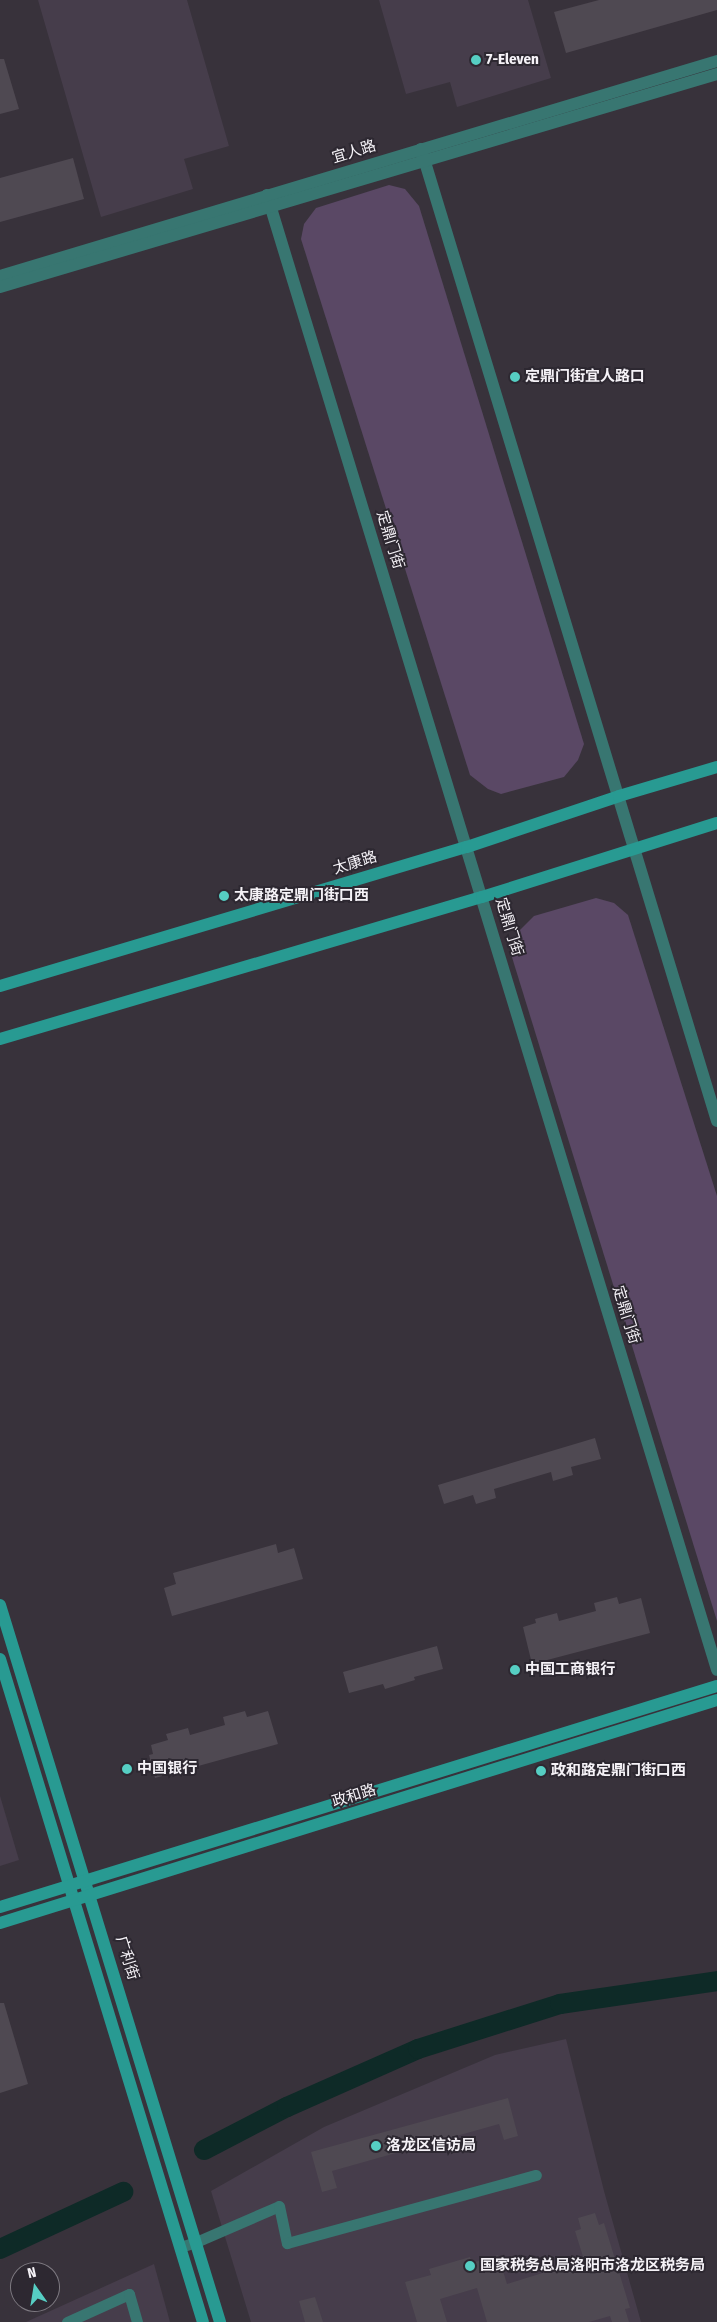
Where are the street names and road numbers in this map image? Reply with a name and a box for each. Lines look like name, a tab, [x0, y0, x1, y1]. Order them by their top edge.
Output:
street label: 宜人路	[330, 137, 378, 167]
street label: 定鼎门街	[373, 509, 407, 571]
street label: 太康路	[331, 848, 379, 878]
street label: 定鼎门街	[492, 896, 526, 958]
street label: 定鼎门街	[609, 1284, 643, 1346]
street label: 政和路	[330, 1781, 378, 1811]
street label: 广利街	[112, 1934, 142, 1982]

